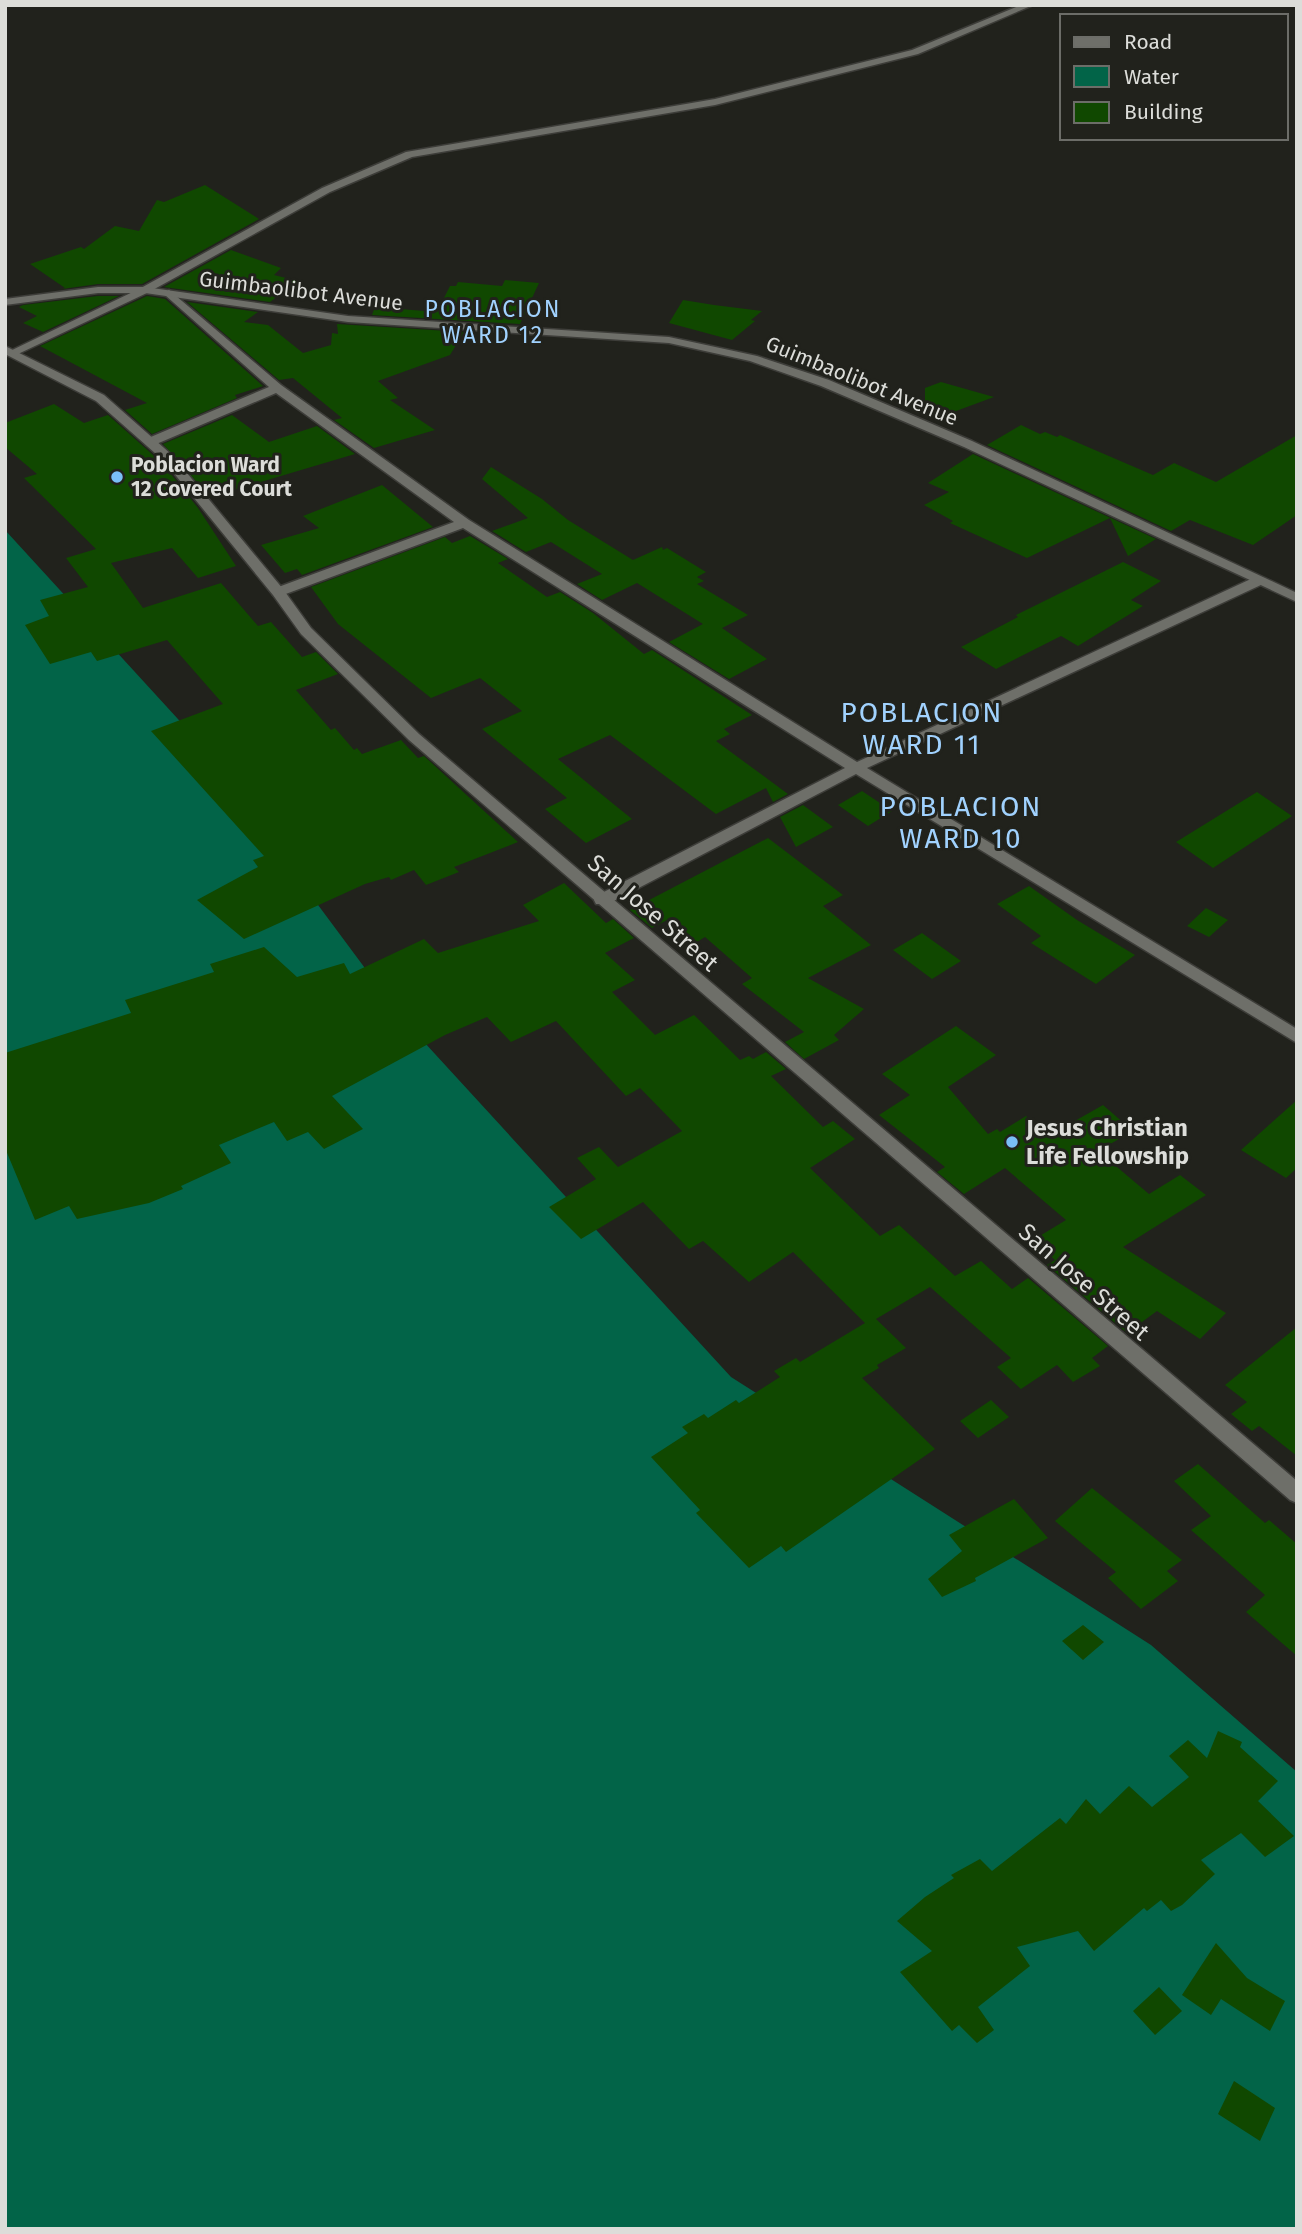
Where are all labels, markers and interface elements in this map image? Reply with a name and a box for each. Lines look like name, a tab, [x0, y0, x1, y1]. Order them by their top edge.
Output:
legend	[1060, 14, 1288, 140]
text: Road	[1124, 29, 1172, 55]
text: Water	[1124, 64, 1179, 90]
text: Building	[1124, 99, 1203, 125]
street label: Guimbaolibot Avenue	[198, 266, 404, 316]
district label: POBLACION WARD 12	[425, 295, 561, 349]
street label: Guimbaolibot Avenue	[762, 331, 962, 431]
place label: Poblacion Ward 12 Covered Court	[131, 452, 293, 502]
marker: Poblacion Ward 12 Covered Court	[109, 469, 125, 485]
district label: POBLACION WARD 11	[841, 696, 1003, 761]
district label: POBLACION WARD 10	[880, 790, 1042, 855]
street label: San Jose Street	[582, 849, 724, 977]
place label: Jesus Christian Life Fellowship	[1025, 1114, 1189, 1170]
marker: Jesus Christian Life Fellowship	[1004, 1134, 1020, 1150]
street label: San Jose Street	[1013, 1218, 1155, 1346]

